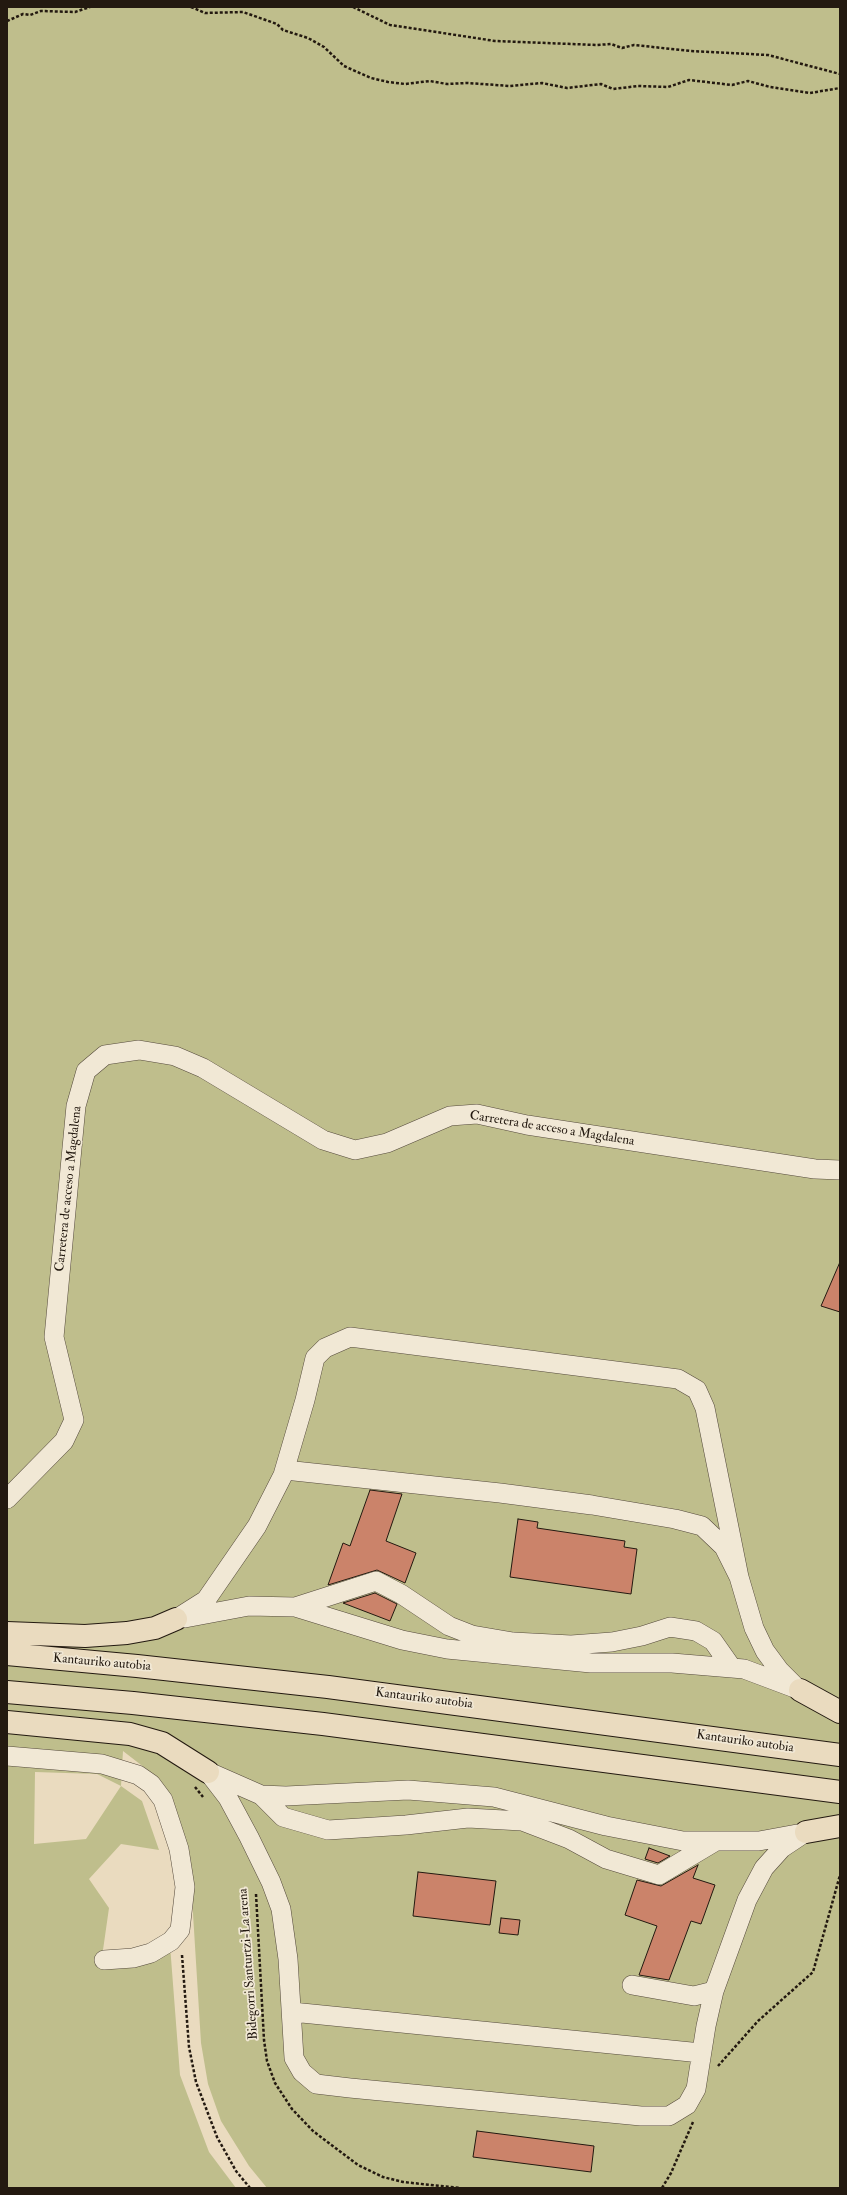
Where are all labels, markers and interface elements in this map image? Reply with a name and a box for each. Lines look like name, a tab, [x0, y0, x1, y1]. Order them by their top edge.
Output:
street label: Carretera de acceso a Magdalena	[53, 1105, 85, 1273]
street label: Carretera de acceso a Magdalena	[469, 1108, 635, 1150]
street label: Kantauriko autobia	[52, 1651, 152, 1675]
street label: Kantauriko autobia	[374, 1685, 474, 1713]
street label: Kantauriko autobia	[695, 1727, 795, 1757]
street label: Bidegorri Santurtzi-La arena	[236, 1888, 262, 2040]

